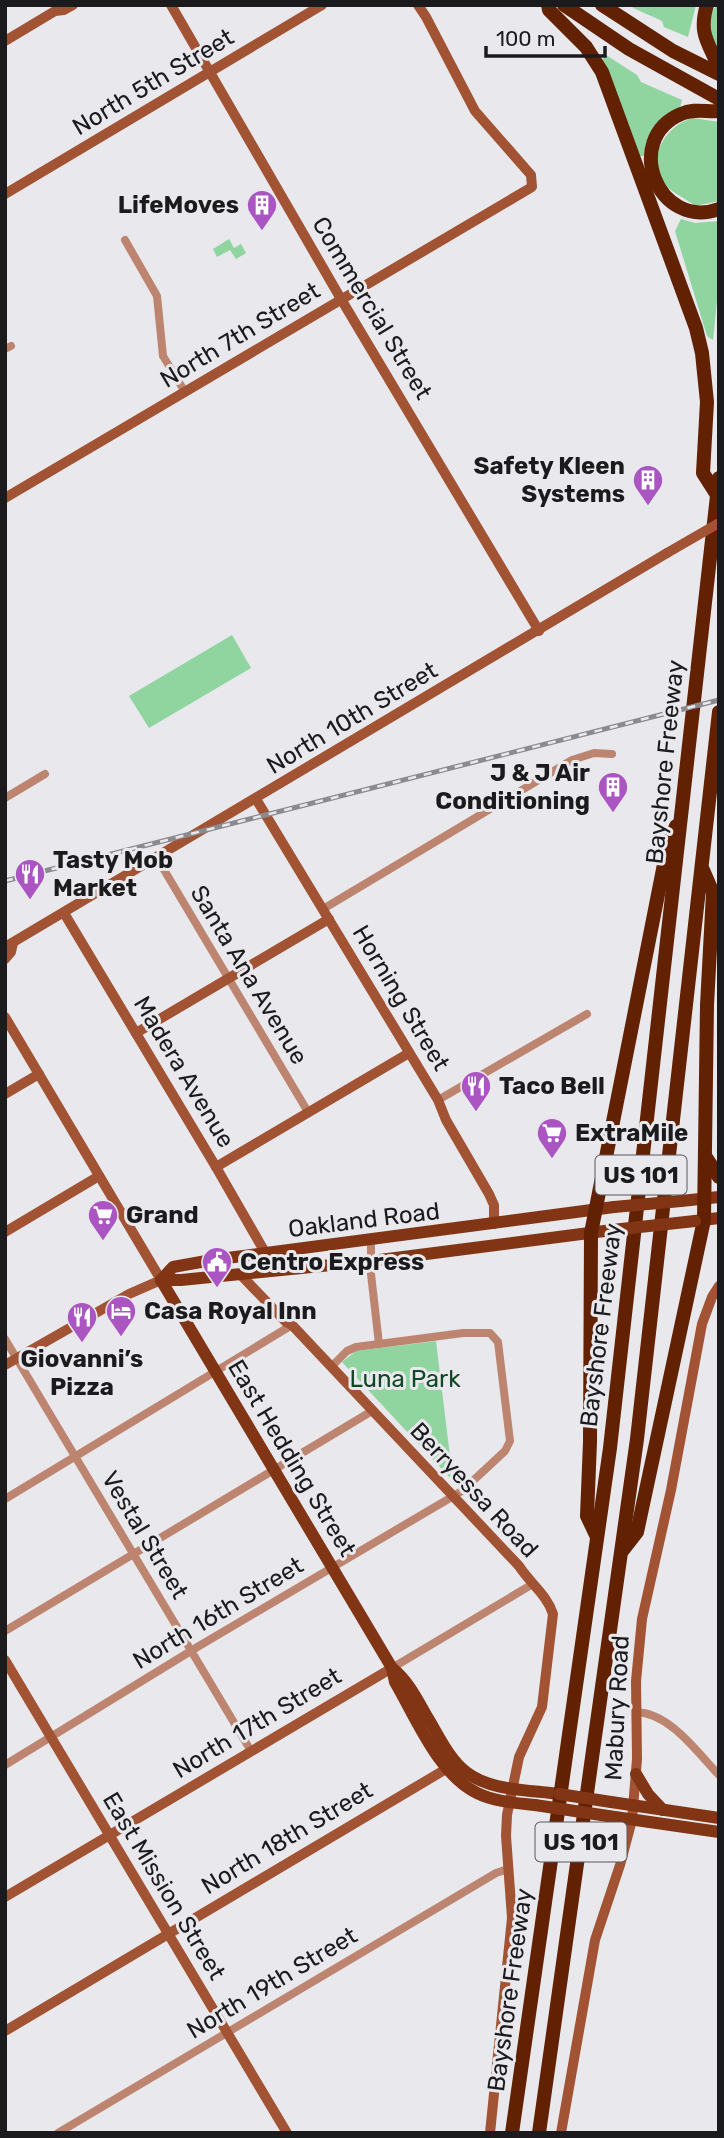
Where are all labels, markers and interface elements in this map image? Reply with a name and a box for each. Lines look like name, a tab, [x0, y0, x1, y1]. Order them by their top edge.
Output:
scale bar	[486, 14, 605, 58]
street label: North 5th Street	[67, 23, 239, 141]
text: 100 m	[496, 26, 555, 51]
building icon: LifeMoves	[245, 188, 279, 232]
place label: LifeMoves	[118, 191, 239, 219]
street label: Commercial Street	[306, 212, 438, 404]
street label: North 7th Street	[155, 276, 325, 394]
place label: Safety Kleen Systems	[474, 452, 625, 508]
building icon: Safety Kleen Systems	[631, 463, 665, 507]
street label: North 10th Street	[262, 656, 442, 780]
street label: Bayshore Freeway	[640, 659, 690, 865]
place label: J & J Air Conditioning	[435, 759, 590, 815]
building icon: J & J Air Conditioning	[596, 770, 630, 814]
place label: Tasty Mob Market	[53, 846, 173, 902]
restaurant icon: Tasty Mob Market	[13, 857, 47, 901]
street label: Santa Ana Avenue	[185, 881, 313, 1069]
street label: Horning Street	[347, 920, 455, 1076]
street label: Madera Avenue	[128, 991, 240, 1153]
restaurant icon: Taco Bell	[459, 1069, 493, 1113]
place label: Taco Bell	[499, 1072, 605, 1100]
supermarket icon: ExtraMile	[535, 1116, 569, 1160]
place label: ExtraMile	[575, 1119, 688, 1147]
road number: US 101	[596, 1156, 686, 1194]
street label: Oakland Road	[287, 1197, 441, 1243]
supermarket icon: Grand	[86, 1198, 120, 1242]
place label: Grand	[126, 1201, 199, 1229]
street label: Bayshore Freeway	[575, 1222, 627, 1428]
public building icon: Centro Express	[200, 1245, 234, 1289]
place label: Centro Express	[240, 1248, 424, 1276]
hotel icon: Casa Royal Inn	[104, 1294, 138, 1338]
place label: Casa Royal Inn	[144, 1297, 317, 1325]
restaurant icon: Giovanni’s Pizza	[65, 1300, 99, 1344]
place label: Giovanni’s Pizza	[21, 1345, 143, 1401]
street label: East Hedding Street	[222, 1355, 362, 1561]
park label: Luna Park	[349, 1365, 461, 1393]
street label: Berryessa Road	[404, 1417, 544, 1563]
street label: Vestal Street	[96, 1466, 194, 1604]
street label: North 16th Street	[128, 1551, 308, 1675]
street label: Mabury Road	[599, 1635, 635, 1781]
street label: North 17th Street	[168, 1662, 346, 1784]
street label: North 18th Street	[197, 1776, 377, 1900]
street label: East Mission Street	[97, 1787, 231, 1985]
road number: US 101	[536, 1823, 626, 1862]
street label: Bayshore Freeway	[482, 1887, 538, 2093]
street label: North 19th Street	[182, 1921, 362, 2045]

